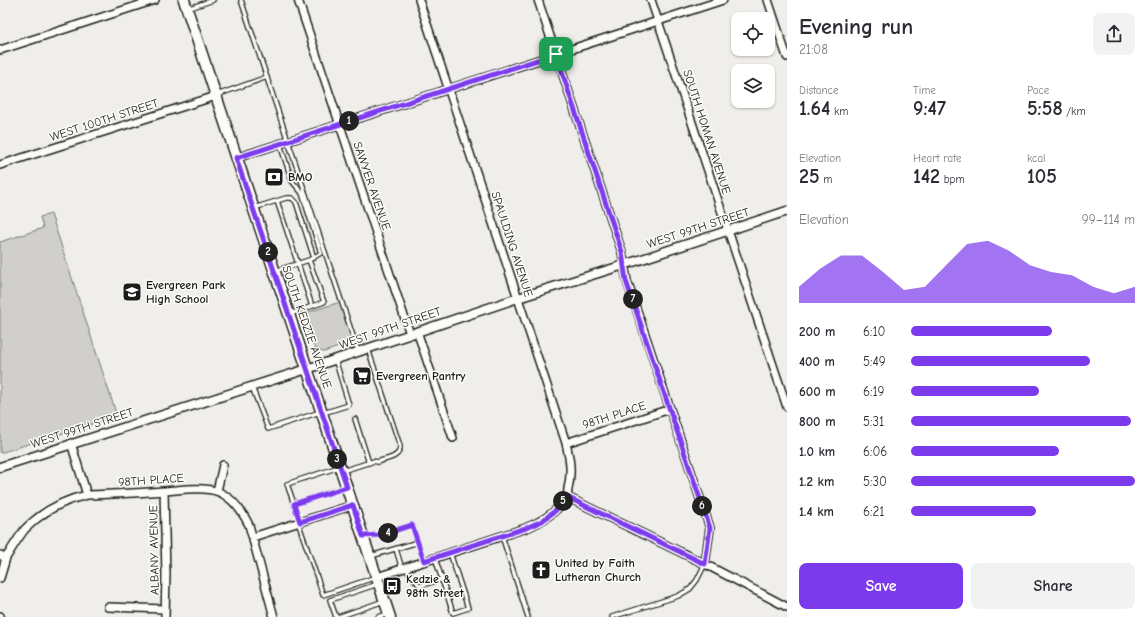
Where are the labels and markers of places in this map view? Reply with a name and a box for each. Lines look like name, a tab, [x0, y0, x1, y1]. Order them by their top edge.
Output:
pin	[539, 37, 573, 71]
pin: 1	[339, 111, 359, 131]
bank icon: BMO	[263, 166, 285, 188]
place label: BMO	[288, 170, 313, 184]
pin: 2	[258, 242, 278, 262]
place label: Evergreen Park High School	[146, 278, 226, 306]
school or university icon: Evergreen Park High School	[121, 281, 143, 303]
pin: 7	[623, 289, 643, 309]
supermarket icon: Evergreen Pantry	[351, 365, 373, 387]
place label: Evergreen Pantry	[376, 369, 466, 383]
pin: 3	[327, 449, 347, 469]
pin: 5	[553, 491, 573, 511]
pin: 6	[692, 496, 712, 516]
pin: 4	[378, 523, 398, 543]
place label: United by Faith Lutheran Church	[555, 556, 641, 584]
church icon: United by Faith Lutheran Church	[530, 559, 552, 581]
place label: Kedzie & 98th Street	[406, 572, 465, 600]
bus stop icon: Kedzie & 98th Street	[381, 575, 403, 597]

